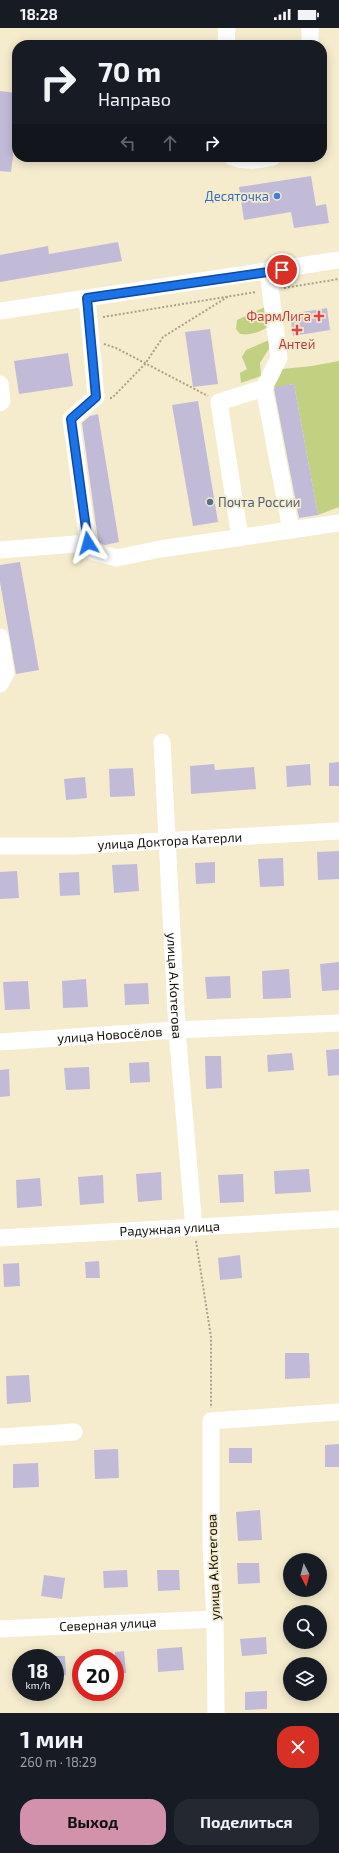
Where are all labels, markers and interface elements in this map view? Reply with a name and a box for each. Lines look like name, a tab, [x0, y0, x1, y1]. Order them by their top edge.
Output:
text: 18:28	[20, 5, 58, 23]
text: 70 m	[98, 54, 161, 88]
icon: right	[32, 56, 84, 108]
text: Направо	[98, 88, 171, 110]
icon: left	[117, 132, 139, 154]
icon: ahead	[159, 132, 181, 154]
icon: right	[201, 132, 223, 154]
place label: Десяточка	[205, 188, 269, 204]
marker: Десяточка	[272, 191, 282, 201]
pin	[265, 253, 299, 287]
icon: arrive	[271, 259, 293, 281]
place label: ФармЛига	[247, 308, 311, 324]
marker: ФармЛига	[314, 311, 324, 321]
marker: Антей	[292, 325, 302, 335]
place label: Антей	[279, 336, 315, 352]
place label: Почта России	[218, 494, 300, 510]
marker: Почта России	[205, 497, 215, 507]
position arrow	[67, 522, 109, 564]
street label: улица Доктора Катерли	[97, 828, 243, 853]
street label: улица А.Котегова	[164, 932, 186, 1039]
street label: улица Новосёлов	[57, 1023, 163, 1046]
street label: Радужная улица	[119, 1218, 220, 1239]
street label: улица А.Котегова	[203, 1514, 223, 1620]
north arrow	[283, 1553, 327, 1597]
map controls	[283, 1553, 327, 1701]
button: search	[283, 1605, 327, 1649]
street label: Северная улица	[59, 1614, 157, 1634]
speed limit sign: 20	[72, 1649, 124, 1701]
button: layers	[283, 1657, 327, 1701]
text: 18	[27, 1658, 49, 1682]
text: km/h	[26, 1679, 50, 1691]
text: 1 мин	[20, 1724, 84, 1753]
button: close	[277, 1726, 319, 1768]
text: 260 m · 18:29	[20, 1754, 97, 1770]
button: Выход	[20, 1799, 166, 1845]
button: Поделиться	[174, 1799, 319, 1845]

